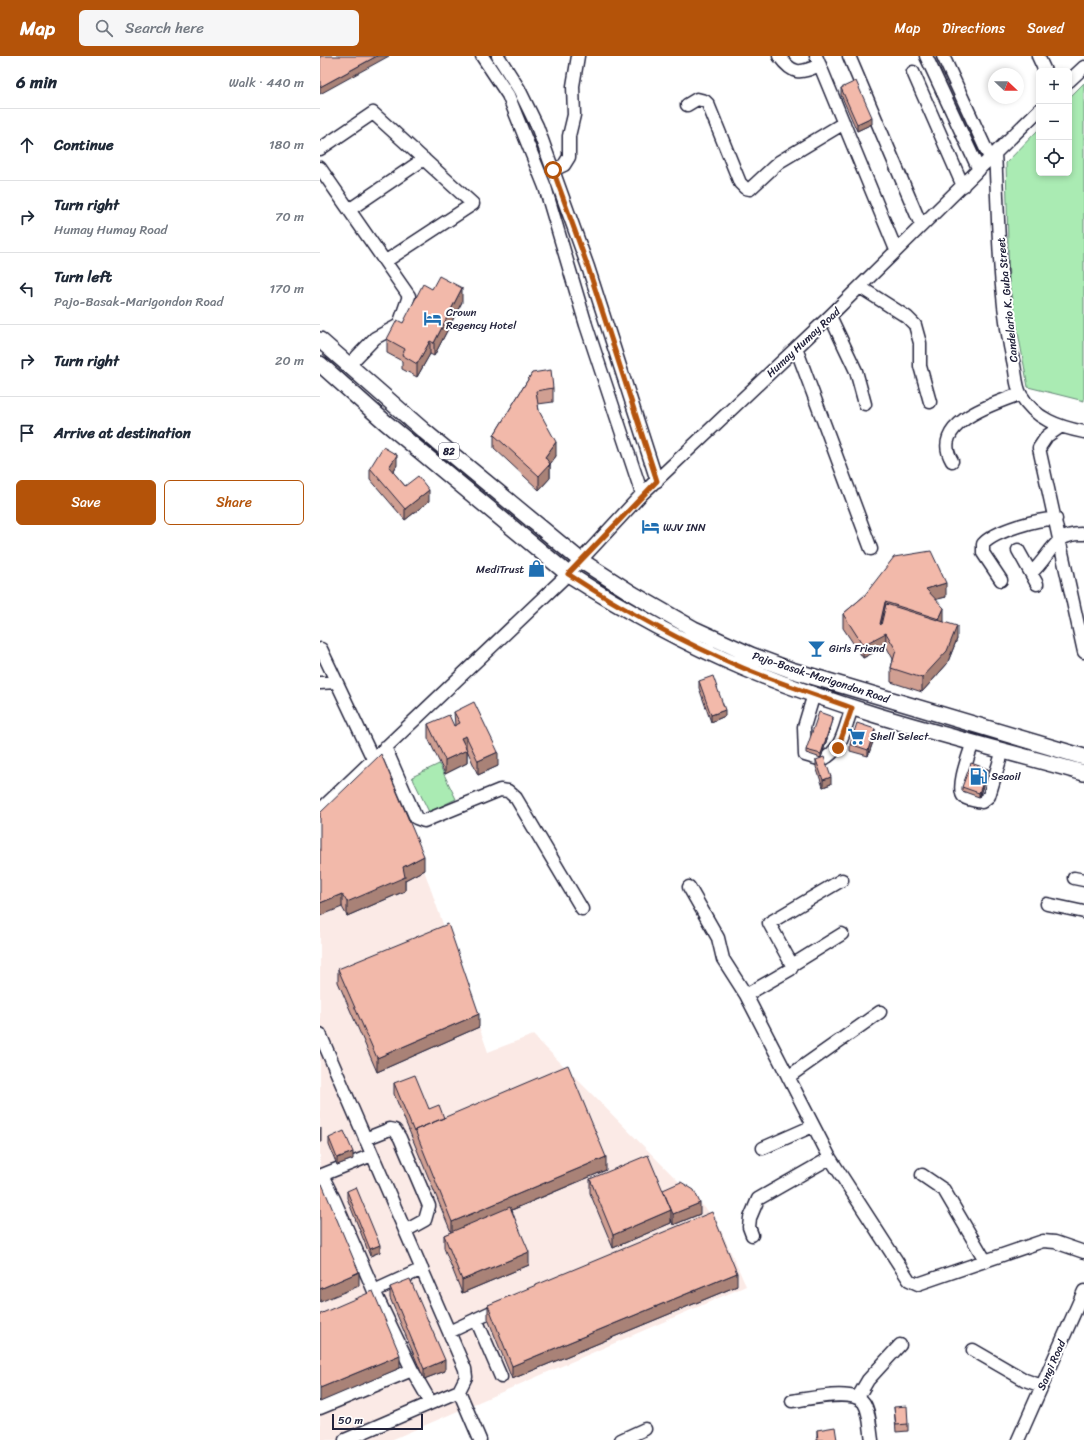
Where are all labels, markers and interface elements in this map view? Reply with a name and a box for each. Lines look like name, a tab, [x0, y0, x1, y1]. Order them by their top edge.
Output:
search box	[79, 10, 359, 46]
text: Map	[20, 12, 55, 45]
text: Search here	[125, 15, 204, 41]
text: Map	[894, 16, 920, 41]
text: Directions	[942, 16, 1005, 41]
text: Saved	[1027, 16, 1064, 41]
icon: search	[93, 17, 115, 39]
text: 6 min	[16, 67, 57, 97]
north arrow	[988, 68, 1024, 104]
map controls	[1036, 68, 1072, 176]
button: +	[1036, 68, 1072, 104]
text: Walk · 440 m	[229, 71, 304, 94]
button: −	[1036, 104, 1072, 140]
text: Continue	[54, 132, 114, 158]
text: 180 m	[269, 133, 304, 156]
icon: ahead	[16, 134, 38, 156]
button: locate	[1036, 140, 1072, 176]
route start	[544, 161, 562, 179]
text: Turn right	[54, 192, 119, 218]
text: 70 m	[275, 205, 304, 228]
icon: right	[16, 206, 38, 228]
text: Humay Humay Road	[54, 218, 167, 241]
street label: Candelario K. Guba Street	[991, 236, 1024, 363]
text: Turn left	[54, 264, 112, 290]
text: 170 m	[269, 277, 304, 300]
icon: left	[16, 278, 38, 300]
text: Pajo-Basak-Marigondon Road	[54, 290, 223, 313]
street label: Humay Humay Road	[762, 302, 846, 382]
place label: Crown Regency Hotel	[446, 303, 517, 335]
hotel icon: Crown Regency Hotel	[423, 308, 443, 328]
text: Turn right	[54, 348, 119, 374]
text: 20 m	[275, 349, 304, 372]
icon: right	[16, 350, 38, 372]
text: Arrive at destination	[54, 420, 191, 446]
icon: arrive	[16, 422, 38, 444]
road number: 82	[439, 443, 459, 459]
button: Save	[16, 480, 156, 525]
button: Share	[164, 480, 304, 525]
hotel icon: WJV INN	[640, 517, 660, 537]
place label: WJV INN	[663, 518, 706, 537]
shop icon: MediTrust	[527, 559, 547, 579]
place label: MediTrust	[476, 560, 524, 579]
bar icon: Girls Friend	[806, 638, 826, 658]
place label: Girls Friend	[829, 639, 886, 658]
street label: Pajo-Basak-Marigondon Road	[750, 646, 893, 709]
supermarket icon: Shell Select	[847, 726, 867, 746]
place label: Shell Select	[870, 727, 929, 746]
route end	[829, 739, 847, 757]
fuel station icon: Seaoil	[968, 766, 988, 786]
place label: Seaoil	[991, 767, 1022, 786]
street label: Sangi Road	[1032, 1336, 1071, 1393]
text: 50 m	[338, 1411, 363, 1430]
scale bar	[332, 1412, 423, 1431]

